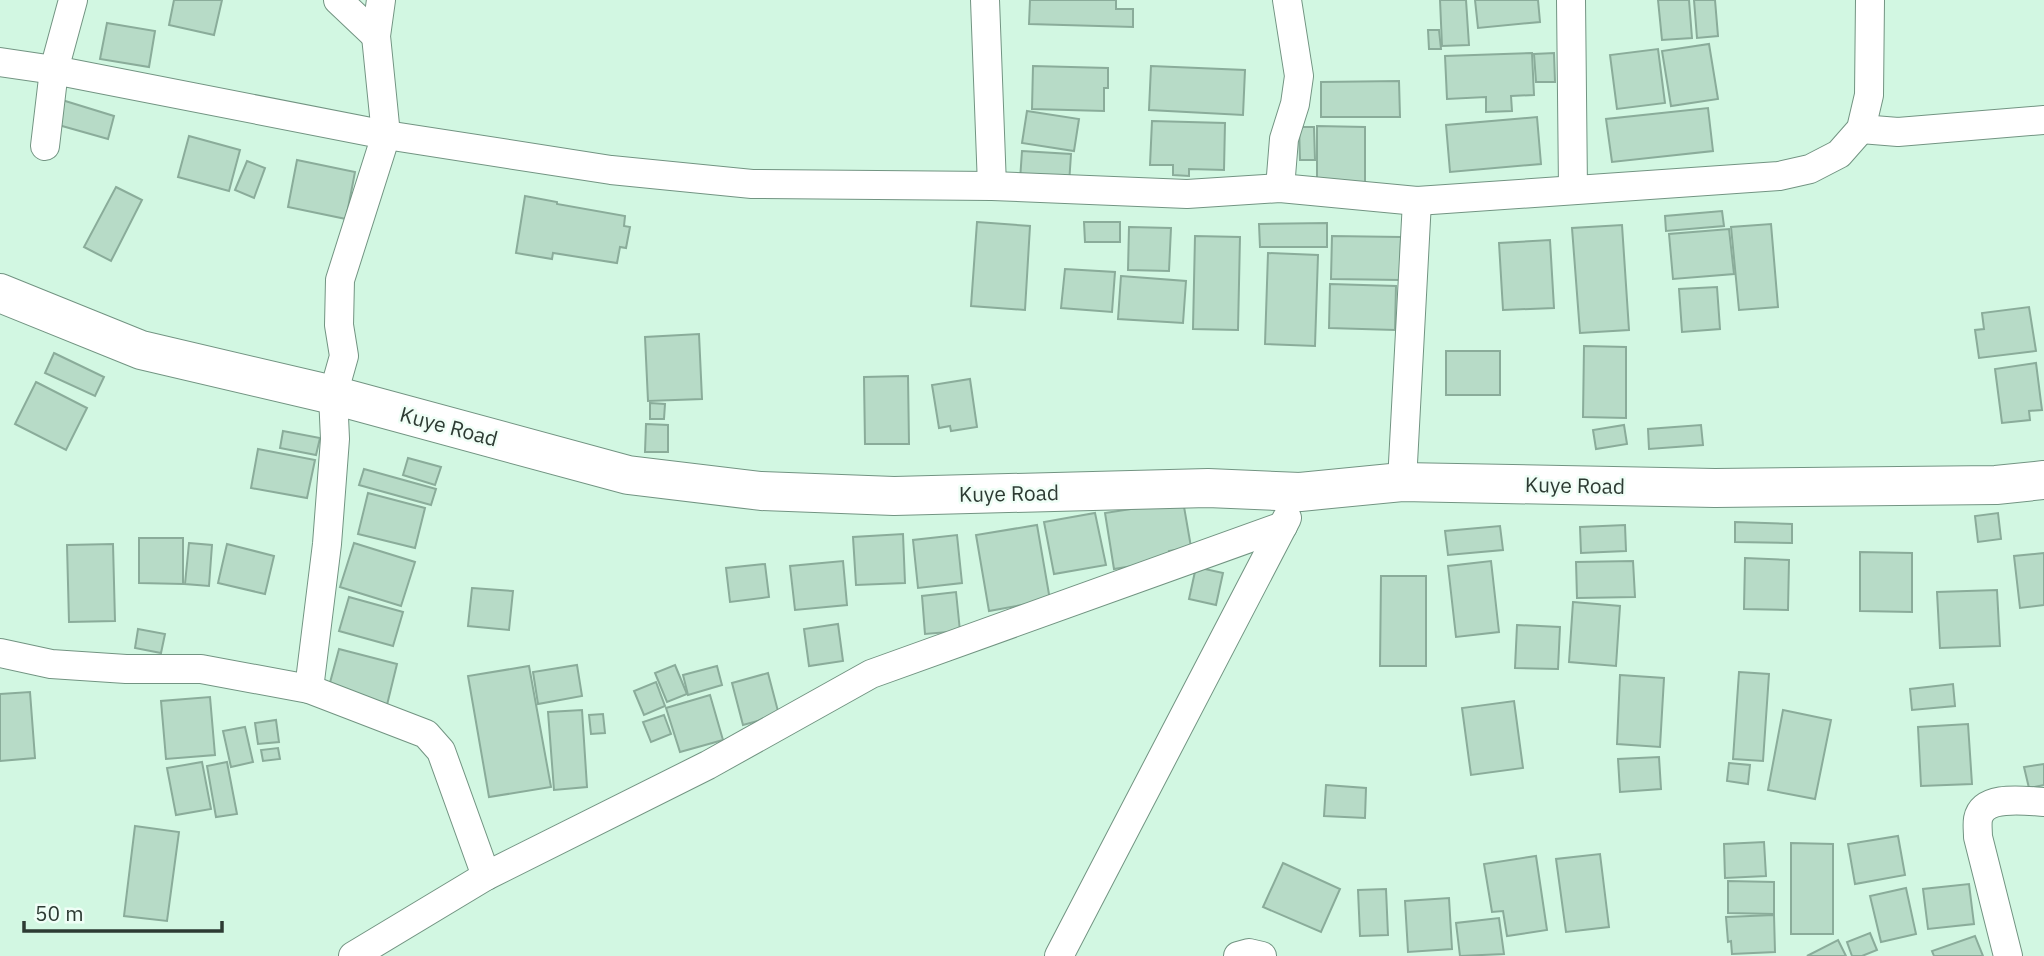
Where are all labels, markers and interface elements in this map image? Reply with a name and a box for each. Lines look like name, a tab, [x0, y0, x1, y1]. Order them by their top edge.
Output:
street label: Kuye Road	[397, 400, 501, 452]
street label: Kuye Road	[1525, 470, 1625, 500]
street label: Kuye Road	[959, 478, 1059, 508]
scale bar	[24, 890, 222, 934]
text: 50 m	[35, 899, 84, 927]

